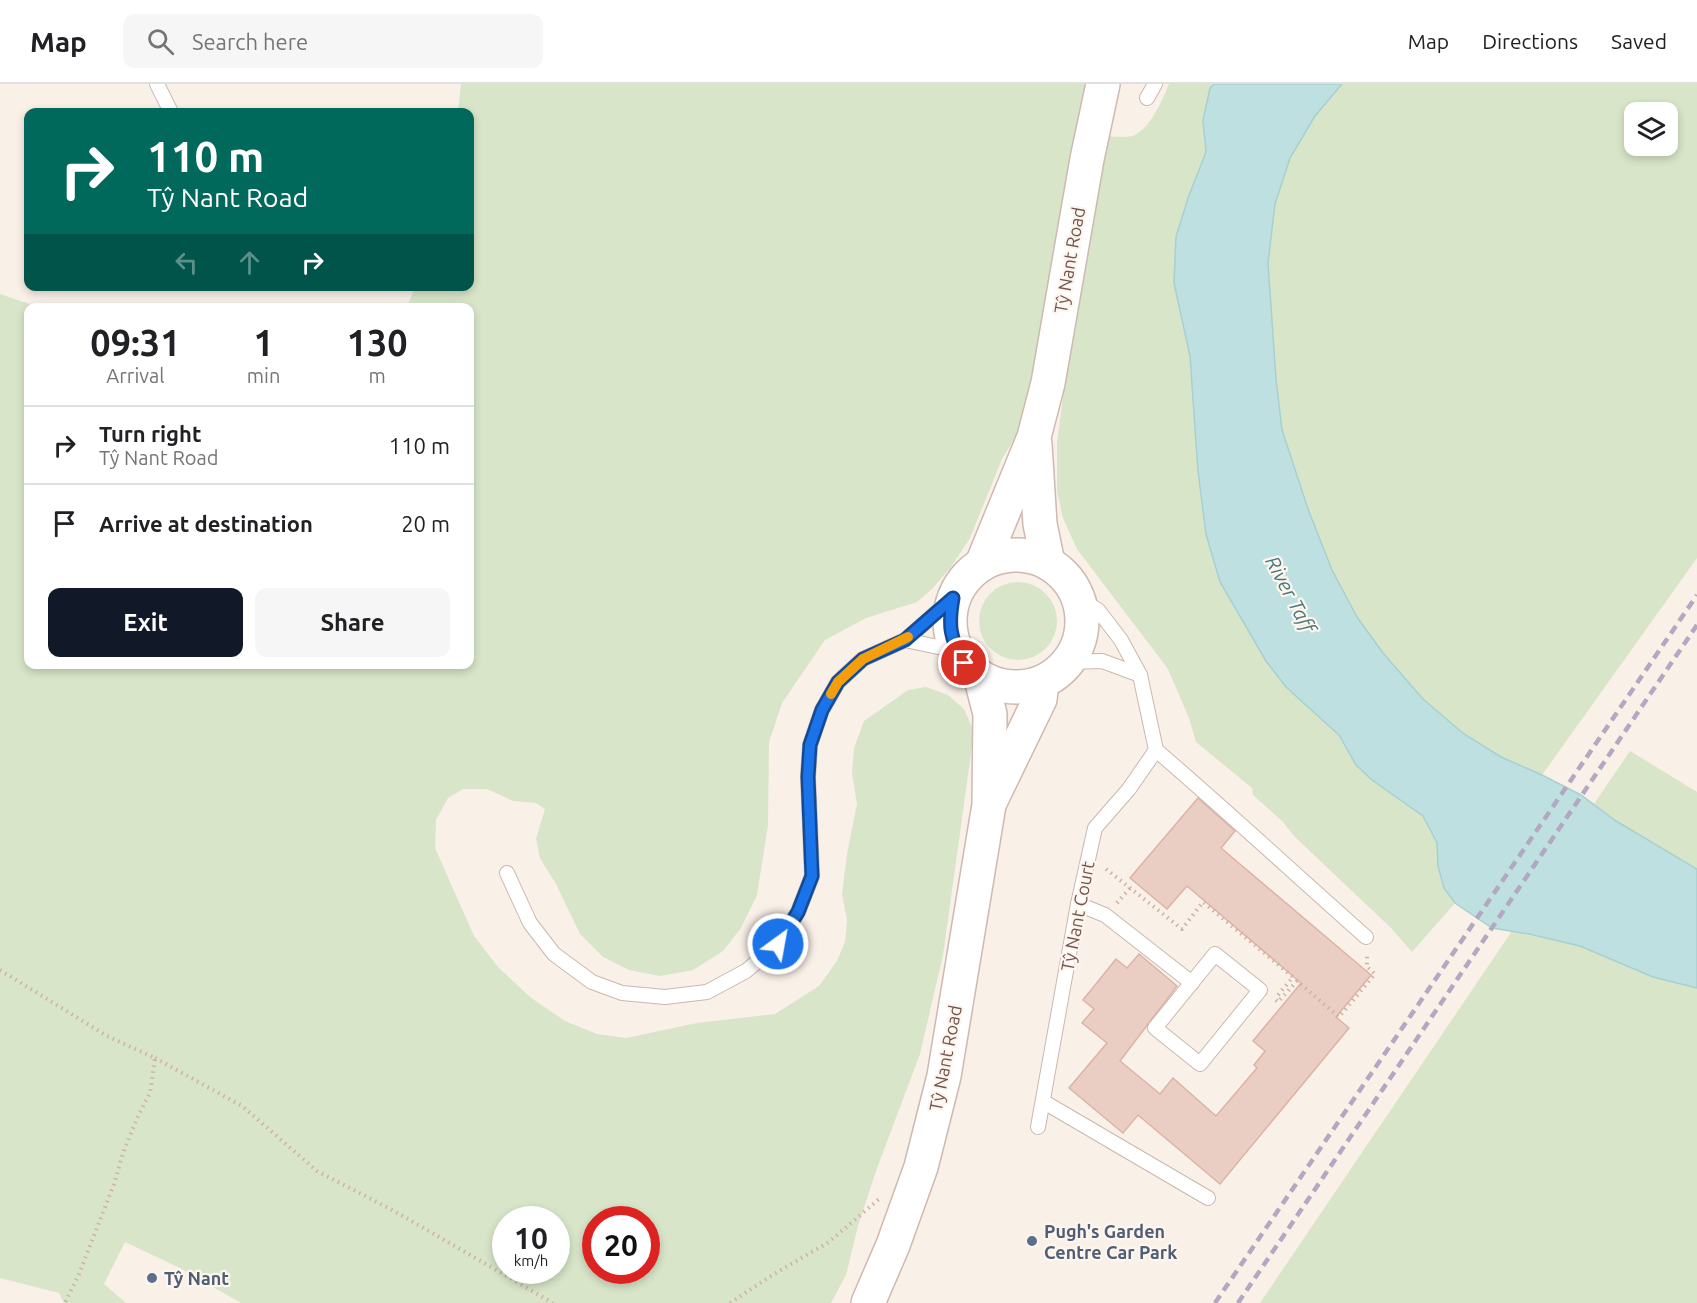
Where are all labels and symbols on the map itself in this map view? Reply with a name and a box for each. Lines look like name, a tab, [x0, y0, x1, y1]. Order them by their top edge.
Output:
street label: Tŷ Nant Road	[1050, 205, 1088, 315]
water label: River Taff	[1261, 552, 1322, 639]
pin	[938, 637, 989, 688]
street label: Tŷ Nant Court	[1057, 859, 1097, 973]
position arrow	[746, 912, 810, 976]
street label: Tŷ Nant Road	[925, 1003, 965, 1113]
speed limit sign: 20	[582, 1206, 660, 1284]
place label: Pugh's Garden Centre Car Park	[1044, 1221, 1177, 1262]
marker: Pugh's Garden Centre Car Park	[1025, 1234, 1039, 1248]
place label: Tŷ Nant	[164, 1268, 229, 1288]
marker: Tŷ Nant	[145, 1271, 159, 1285]

